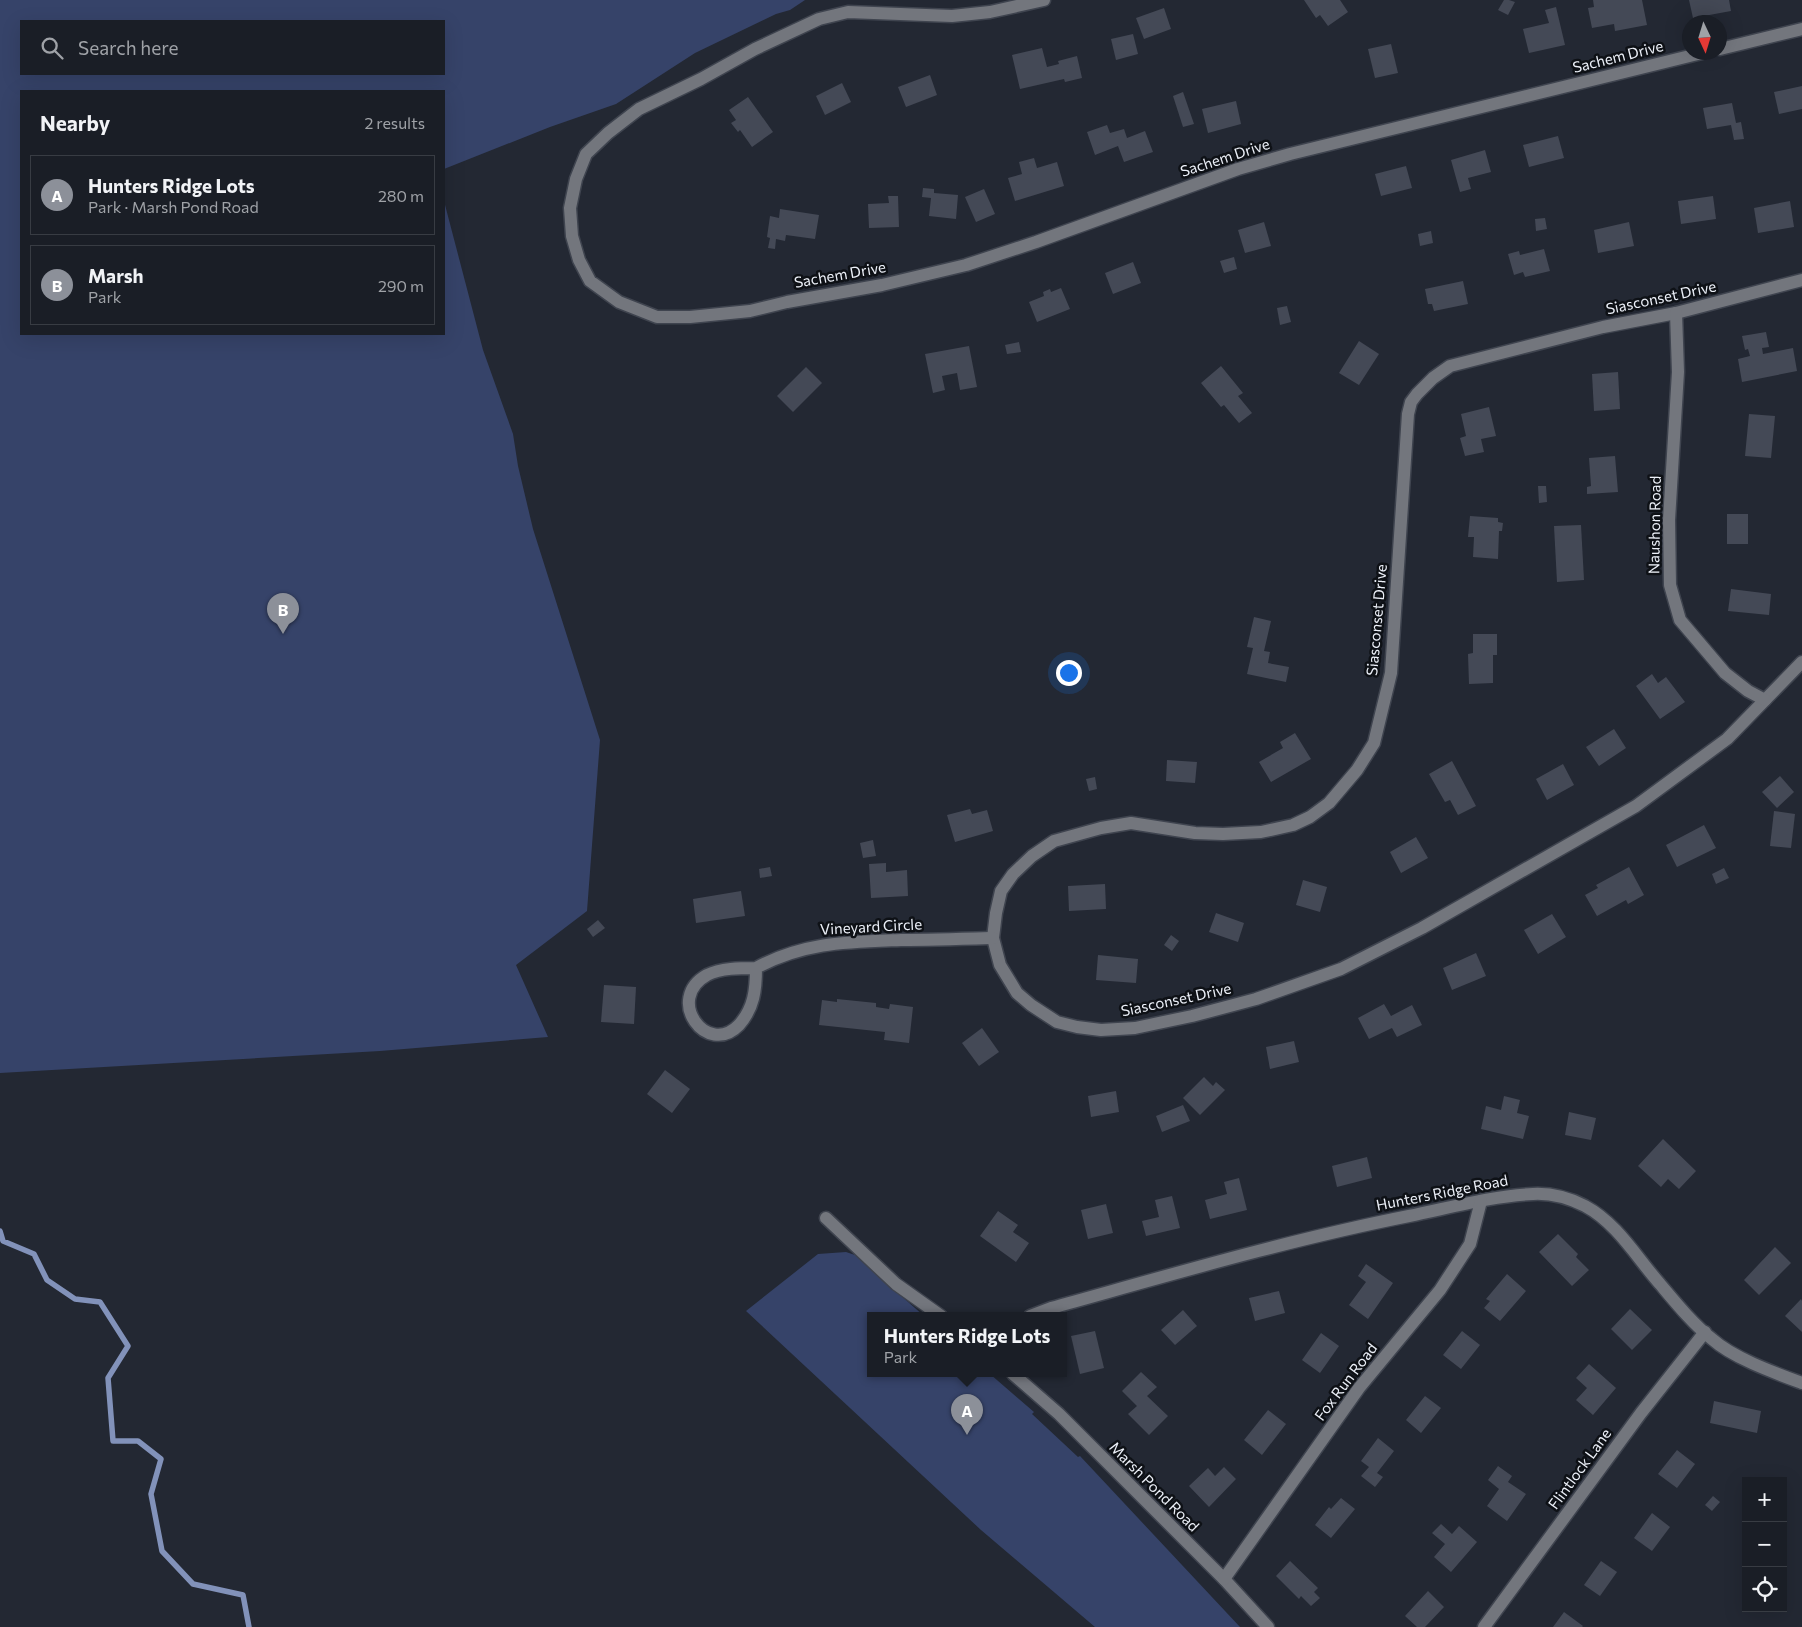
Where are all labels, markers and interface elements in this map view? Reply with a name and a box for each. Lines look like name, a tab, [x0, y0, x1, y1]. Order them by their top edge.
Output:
north arrow	[1682, 15, 1727, 60]
search box	[20, 20, 445, 75]
icon: search	[38, 34, 66, 62]
text: Search here	[78, 36, 178, 59]
street label: Sachem Drive	[1571, 36, 1665, 76]
text: Nearby	[40, 110, 110, 135]
text: 2 results	[364, 113, 425, 132]
street label: Sachem Drive	[1178, 134, 1272, 180]
text: Hunters Ridge Lots	[88, 174, 255, 197]
text: A	[51, 186, 63, 205]
text: 280 m	[378, 186, 424, 205]
text: Park · Marsh Pond Road	[88, 197, 259, 216]
street label: Sachem Drive	[793, 257, 887, 291]
text: Marsh	[88, 264, 144, 287]
text: B	[52, 276, 62, 295]
text: 290 m	[378, 276, 424, 295]
street label: Siasconset Drive	[1604, 277, 1718, 317]
text: Park	[88, 287, 121, 306]
street label: Naushon Road	[1644, 476, 1664, 574]
street label: Siasconset Drive	[1362, 563, 1390, 677]
pin: B	[267, 593, 299, 634]
your location	[1056, 660, 1082, 686]
street label: Vineyard Circle	[819, 914, 923, 938]
street label: Siasconset Drive	[1119, 979, 1233, 1019]
street label: Hunters Ridge Road	[1374, 1170, 1509, 1214]
popup	[867, 1312, 1067, 1377]
text: Hunters Ridge Lots	[884, 1324, 1050, 1347]
street label: Fox Run Road	[1310, 1339, 1380, 1424]
text: Park	[884, 1347, 917, 1366]
pin: A	[951, 1394, 983, 1435]
street label: Flintlock Lane	[1544, 1425, 1614, 1512]
street label: Marsh Pond Road	[1106, 1438, 1203, 1535]
map controls	[1742, 1477, 1787, 1612]
button: +	[1742, 1477, 1787, 1522]
button: −	[1742, 1522, 1787, 1567]
button: locate	[1742, 1567, 1787, 1612]

